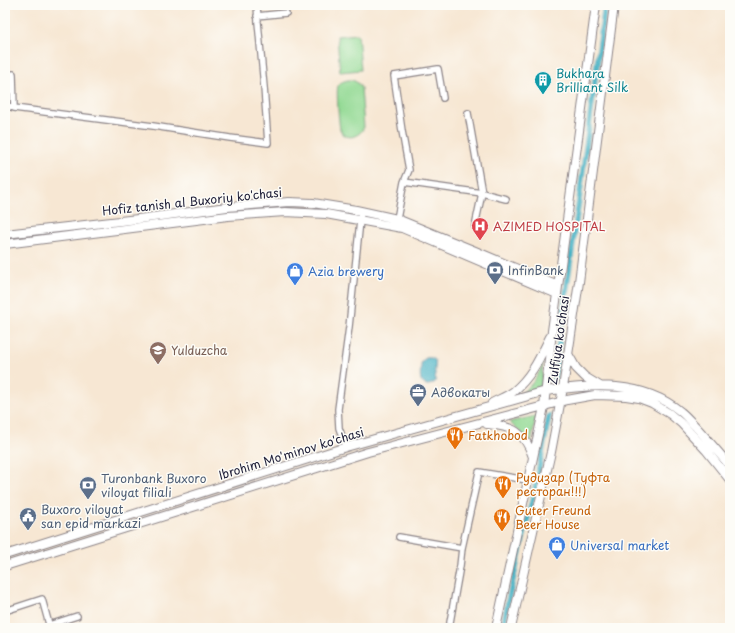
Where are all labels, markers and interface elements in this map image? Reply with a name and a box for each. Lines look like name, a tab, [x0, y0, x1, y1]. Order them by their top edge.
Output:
place label: Bukhara Brilliant Silk	[556, 64, 628, 96]
building icon: Bukhara Brilliant Silk	[533, 70, 553, 95]
street label: Hofiz tanish al Buxoriy ko'chasi	[101, 183, 283, 219]
hospital icon: AZIMED HOSPITAL	[470, 216, 490, 241]
place label: AZIMED HOSPITAL	[493, 217, 606, 235]
bank icon: InfinBank	[485, 260, 505, 285]
shop icon: Azia brewery	[285, 261, 305, 286]
place label: InfinBank	[508, 261, 564, 279]
place label: Azia brewery	[308, 262, 384, 280]
street label: Zulfiya ko'chasi	[543, 294, 573, 386]
school or university icon: Yulduzcha	[148, 340, 168, 365]
place label: Yulduzcha	[171, 341, 228, 359]
office icon: Адвокаты	[408, 382, 428, 407]
place label: Адвокаты	[431, 383, 490, 401]
street label: Ibrohim Mo'minov ko'chasi	[216, 422, 366, 484]
restaurant icon: Fatkhobod	[445, 425, 465, 450]
place label: Fatkhobod	[468, 426, 528, 444]
place label: Рудизар (Туфта ресторан!!!)	[516, 468, 611, 500]
place label: Turonbank Buxoro viloyat filiali	[101, 469, 207, 501]
restaurant icon: Рудизар (Туфта ресторан!!!)	[493, 474, 513, 499]
bank icon: Turonbank Buxoro viloyat filiali	[78, 475, 98, 500]
place label: Buxoro viloyat san epid markazi	[41, 500, 141, 532]
place label: Guter Freund Beer House	[515, 501, 591, 533]
public building icon: Buxoro viloyat san epid markazi	[18, 506, 38, 531]
restaurant icon: Guter Freund Beer House	[492, 507, 512, 532]
shop icon: Universal market	[547, 535, 567, 560]
place label: Universal market	[570, 536, 669, 554]

